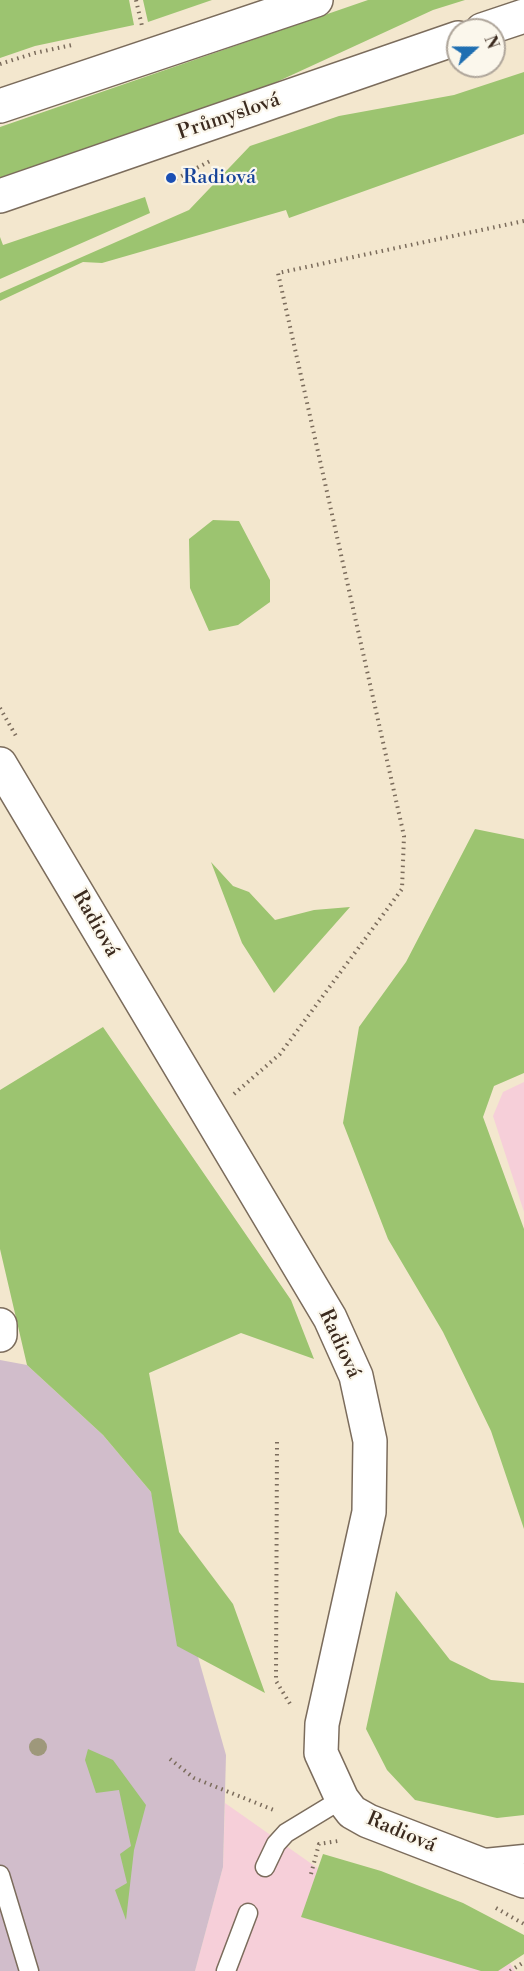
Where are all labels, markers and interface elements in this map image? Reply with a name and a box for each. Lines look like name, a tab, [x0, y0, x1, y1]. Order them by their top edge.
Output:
north arrow	[446, 18, 506, 78]
text: N	[479, 33, 503, 52]
street label: Průmyslová	[175, 88, 283, 146]
place label: Radiová	[183, 166, 256, 190]
marker: Radiová	[164, 171, 178, 185]
street label: Radiová	[66, 886, 124, 962]
street label: Radiová	[313, 1306, 365, 1382]
street label: Radiová	[363, 1808, 439, 1858]

